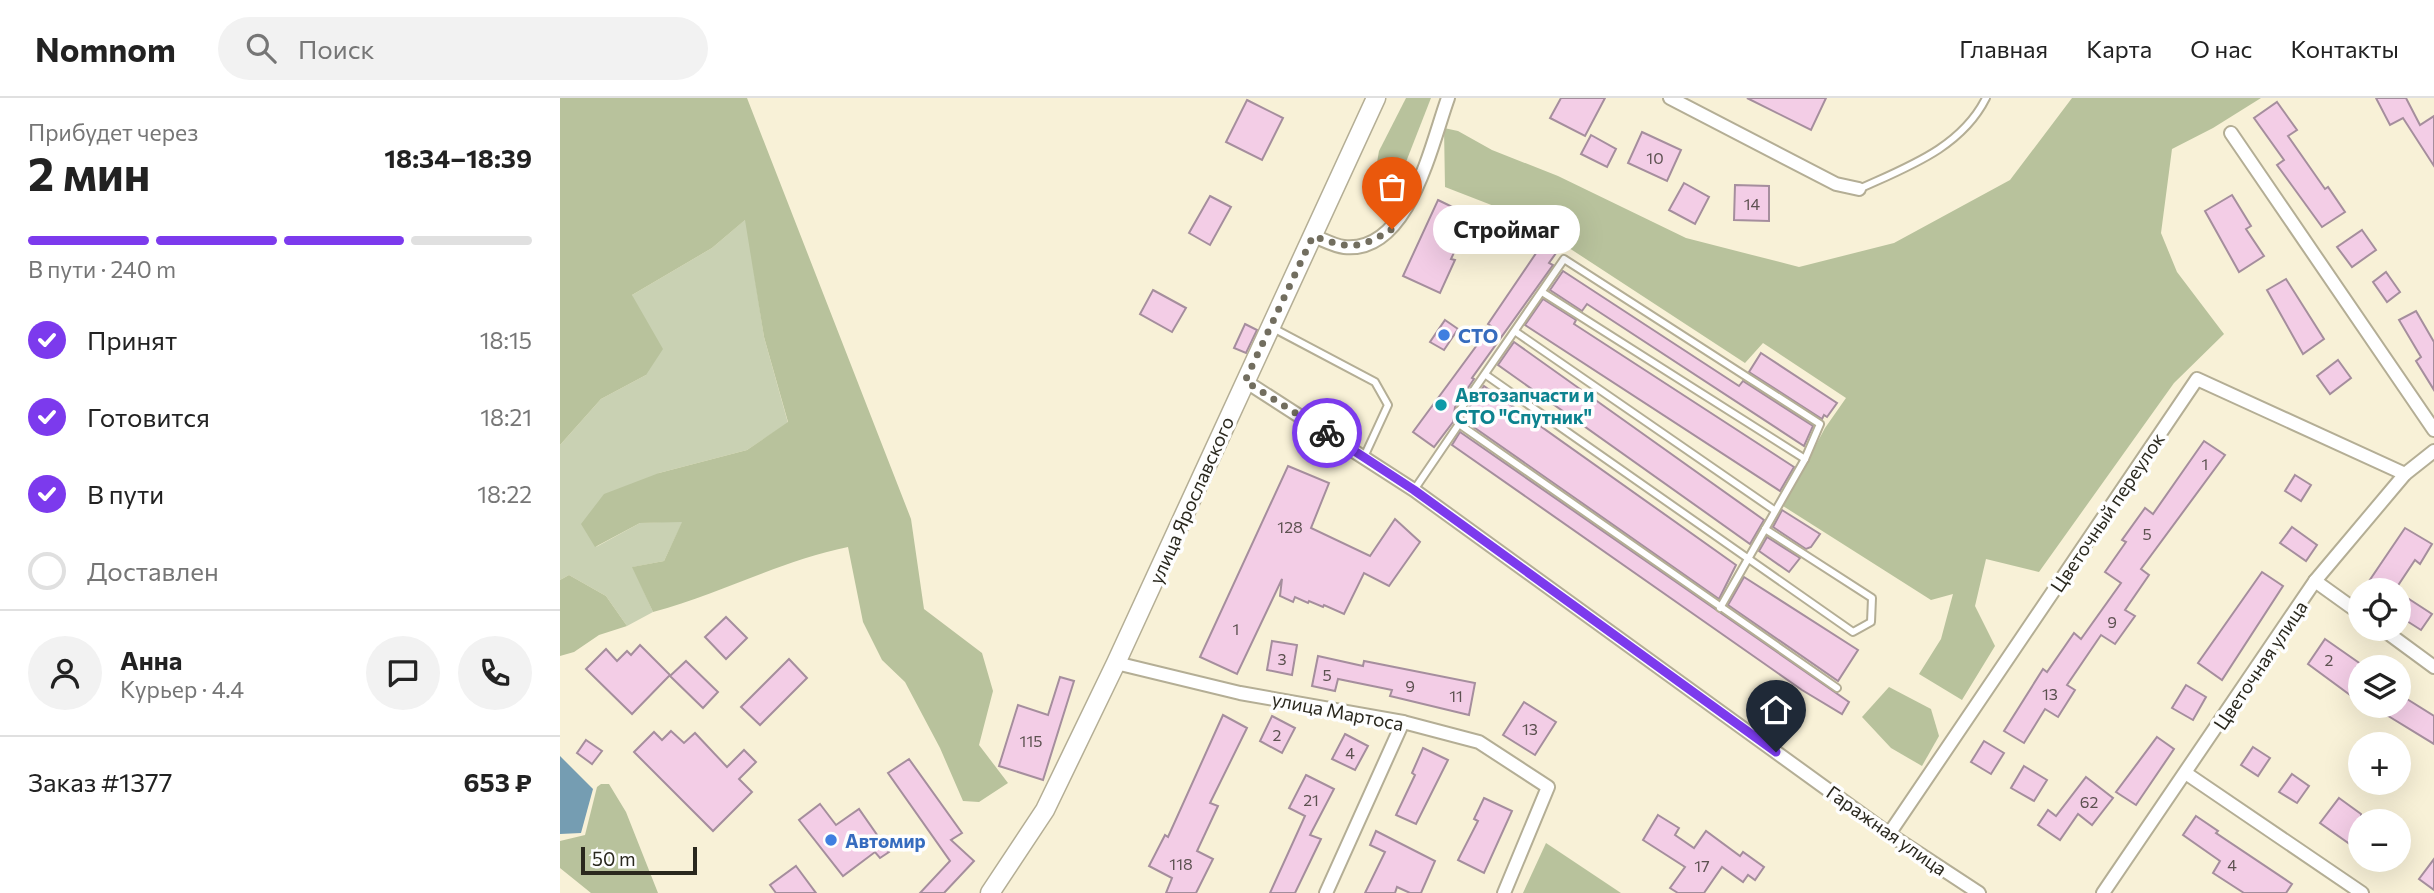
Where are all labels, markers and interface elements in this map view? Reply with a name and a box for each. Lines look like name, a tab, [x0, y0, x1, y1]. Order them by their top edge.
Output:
search box	[218, 17, 708, 80]
text: Nomnom	[35, 28, 176, 69]
icon: search	[242, 29, 280, 67]
text: Поиск	[298, 33, 375, 64]
text: Главная	[1959, 34, 2048, 63]
text: Карта	[2086, 34, 2152, 63]
text: О нас	[2190, 34, 2252, 63]
text: Контакты	[2290, 34, 2399, 63]
text: Прибудет через	[28, 118, 198, 146]
text: 18:34–18:39	[384, 142, 532, 173]
text: 2 мин	[28, 144, 150, 200]
house number: 10	[1646, 148, 1664, 167]
pin	[1362, 157, 1422, 229]
icon: bag	[1373, 168, 1411, 206]
house number: 14	[1744, 194, 1761, 213]
callout: Строймаг	[1434, 204, 1581, 254]
text: Строймаг	[1453, 215, 1560, 243]
text: В пути · 240 m	[28, 255, 176, 283]
icon: check	[28, 321, 66, 359]
text: Принят	[87, 324, 177, 355]
place label: СТО	[1458, 324, 1498, 347]
text: 18:15	[480, 326, 532, 354]
marker: СТО	[1436, 327, 1452, 343]
place label: Автозапчасти и СТО "Спутник"	[1455, 383, 1594, 428]
marker: Автозапчасти и СТО "Спутник"	[1433, 397, 1449, 413]
icon: check	[28, 398, 66, 436]
courier	[1292, 398, 1362, 468]
text: Готовится	[87, 401, 210, 432]
text: 18:21	[480, 403, 532, 431]
street label: улица Ярославского	[1144, 413, 1238, 587]
icon: bike	[1308, 414, 1346, 452]
street label: Цветочный переулок	[2045, 428, 2169, 596]
house number: 1	[2202, 454, 2208, 473]
icon: check	[28, 475, 66, 513]
text: В пути	[87, 478, 164, 509]
text: 18:22	[477, 480, 532, 508]
house number: 128	[1277, 517, 1303, 536]
house number: 5	[2142, 524, 2152, 543]
text: Доставлен	[87, 555, 219, 586]
map controls	[2348, 578, 2411, 872]
button: locate	[2348, 578, 2411, 641]
street label: Цветочная улица	[2208, 596, 2312, 734]
house number: 9	[2107, 612, 2117, 631]
house number: 1	[1233, 619, 1239, 638]
button: person	[28, 636, 102, 710]
button: chat	[366, 636, 440, 710]
button: phone	[458, 636, 532, 710]
text: Анна	[120, 644, 182, 675]
house number: 3	[1277, 649, 1287, 668]
house number: 2	[2325, 650, 2334, 669]
button: layers	[2348, 655, 2411, 718]
house number: 5	[1322, 665, 1332, 684]
text: Курьер · 4.4	[120, 675, 244, 703]
house number: 9	[1405, 676, 1415, 695]
pin	[1746, 680, 1806, 752]
house number: 13	[2042, 684, 2058, 703]
house number: 11	[1449, 686, 1463, 705]
street label: улица Мартоса	[1270, 687, 1406, 735]
icon: home	[1757, 691, 1795, 729]
house number: 13	[1522, 719, 1538, 738]
house number: 2	[1273, 725, 1282, 744]
house number: 115	[1020, 731, 1042, 750]
button: +	[2348, 732, 2411, 795]
house number: 4	[1345, 743, 1355, 762]
text: Заказ #1377	[28, 766, 172, 797]
text: 653 ₽	[464, 766, 532, 797]
street label: Гаражная улица	[1823, 780, 1951, 880]
house number: 21	[1303, 790, 1319, 809]
house number: 62	[2080, 792, 2098, 811]
button: −	[2348, 809, 2411, 872]
place label: Автомир	[845, 829, 926, 852]
marker: Автомир	[823, 832, 839, 848]
scale bar	[581, 844, 696, 876]
text: 50 m	[592, 847, 636, 870]
house number: 118	[1169, 854, 1193, 873]
house number: 4	[2227, 855, 2237, 874]
house number: 17	[1694, 856, 1710, 875]

